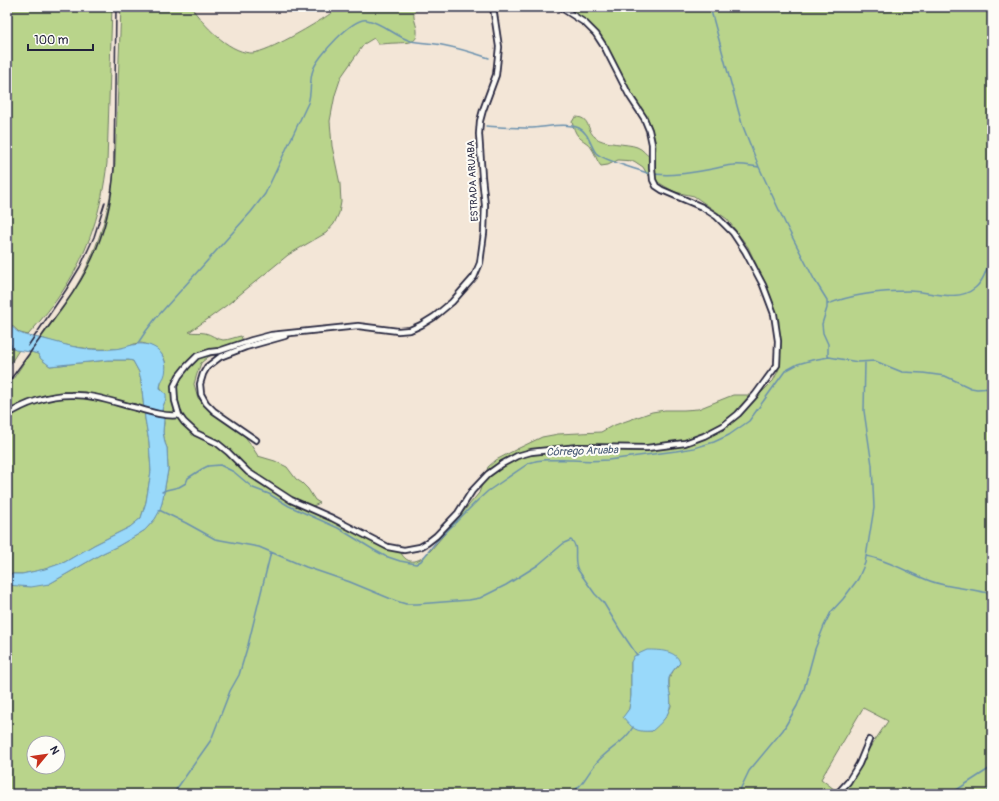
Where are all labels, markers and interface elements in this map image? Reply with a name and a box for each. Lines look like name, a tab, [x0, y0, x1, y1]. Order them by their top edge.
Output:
scale bar	[28, 26, 93, 52]
text: 100 m	[34, 33, 69, 48]
street label: ESTRADA ARUABA	[465, 140, 481, 222]
water label: Córrego Aruaba	[546, 443, 619, 459]
north arrow	[26, 735, 66, 775]
text: N	[47, 744, 62, 757]

